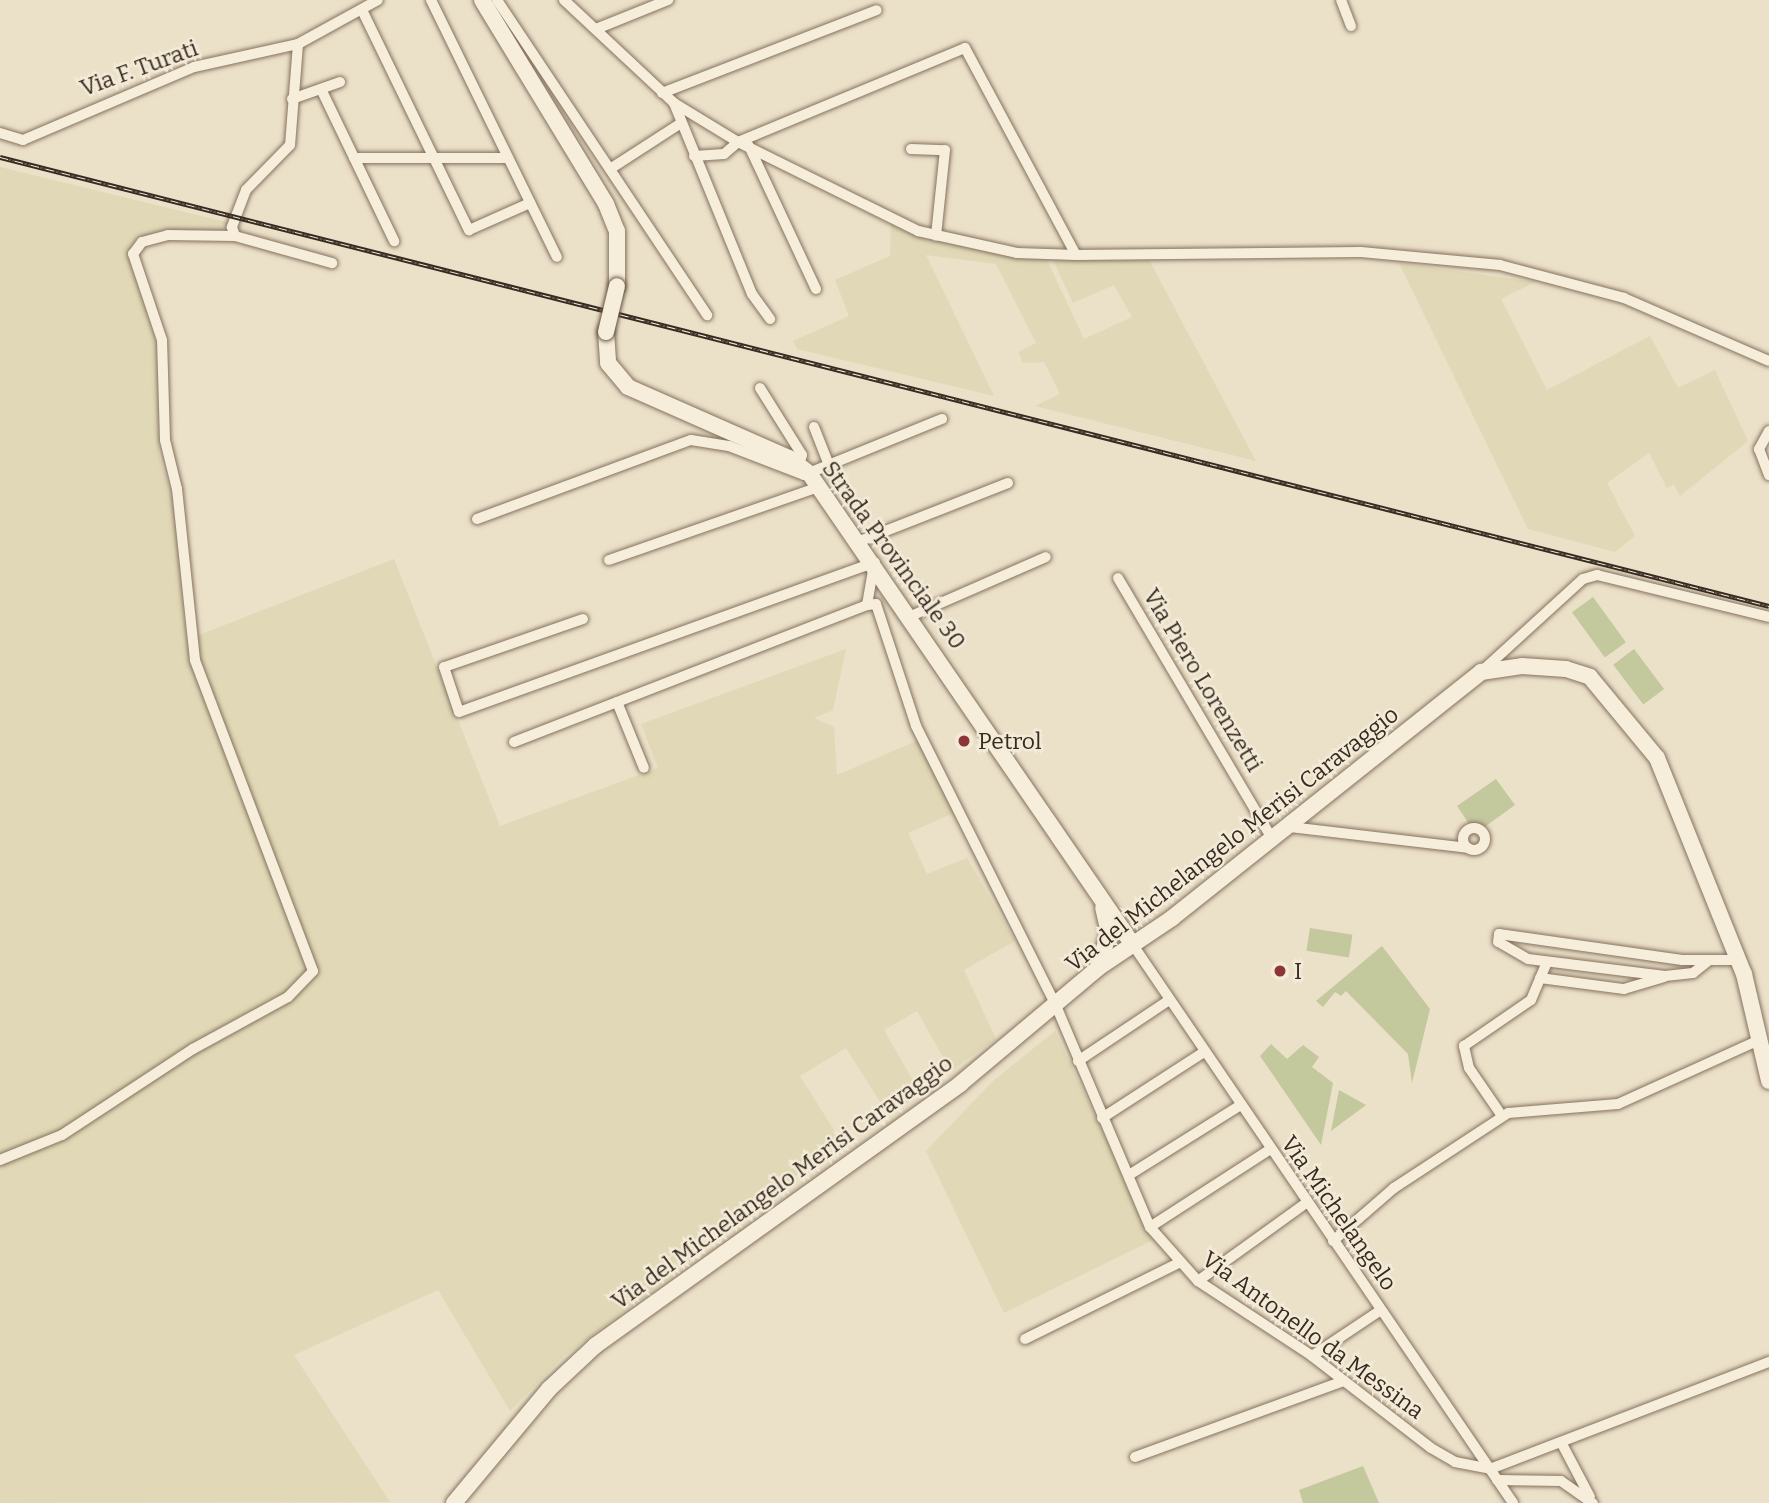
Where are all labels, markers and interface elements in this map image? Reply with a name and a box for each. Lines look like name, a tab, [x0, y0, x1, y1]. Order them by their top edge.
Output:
street label: Via F. Turati	[76, 34, 202, 102]
street label: Strada Provinciale 30	[816, 456, 972, 654]
street label: Via Piero Lorenzetti	[1137, 584, 1269, 776]
street label: Via del Michelangelo Merisi Caravaggio	[1060, 700, 1404, 978]
place label: Petrol	[978, 727, 1042, 755]
marker: Petrol	[956, 733, 972, 749]
place label: I	[1294, 957, 1302, 985]
marker: I	[1272, 963, 1288, 979]
street label: Via del Michelangelo Merisi Caravaggio	[606, 1049, 958, 1315]
street label: Via Michelangelo	[1275, 1130, 1403, 1296]
street label: Via Antonello da Messina	[1197, 1245, 1429, 1425]

